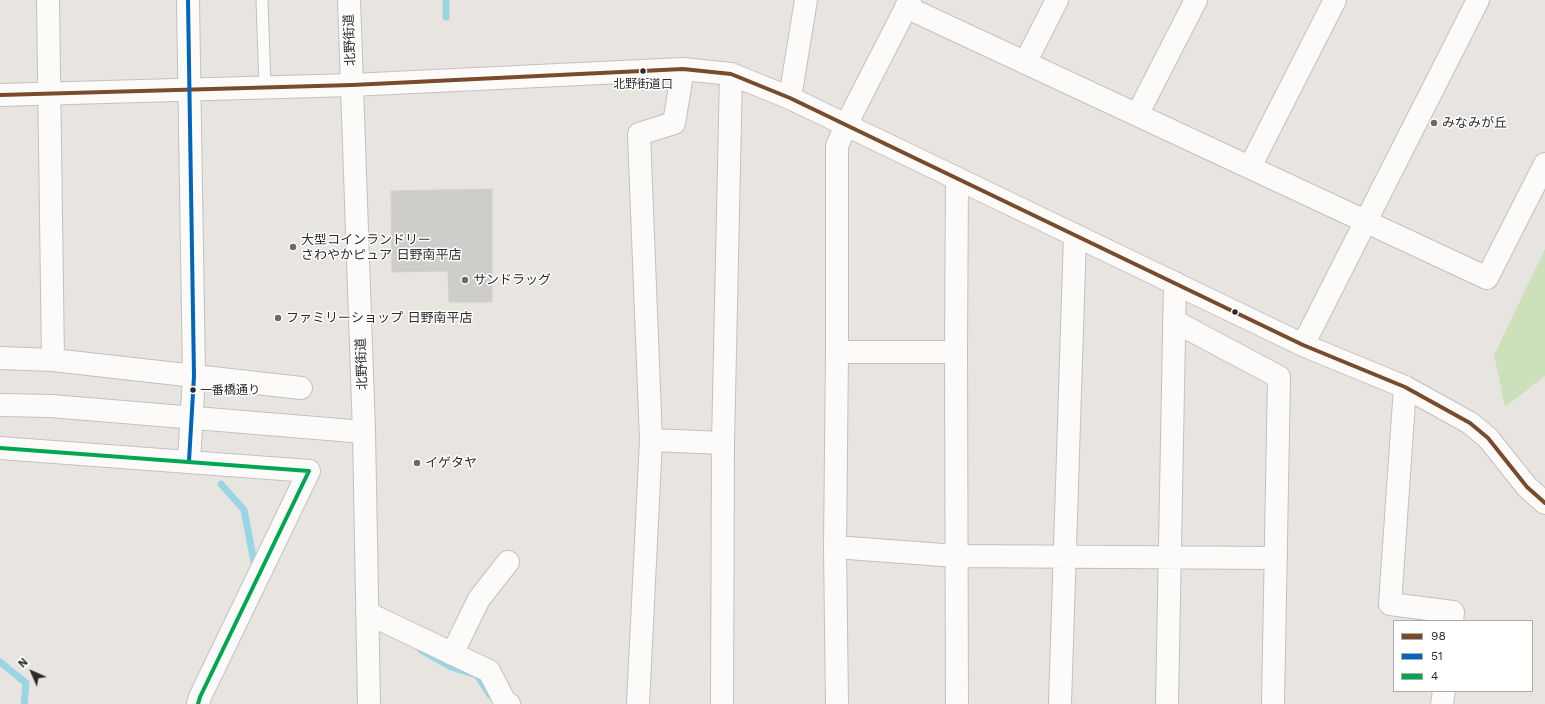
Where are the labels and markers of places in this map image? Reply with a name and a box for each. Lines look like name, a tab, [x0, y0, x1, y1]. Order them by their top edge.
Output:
marker: 北野街道口	[638, 66, 648, 76]
place label: 北野街道口	[613, 77, 673, 91]
place label: みなみが丘	[1442, 115, 1507, 131]
marker: みなみが丘	[1429, 118, 1439, 128]
place label: 大型コインランドリー さわやかピュア 日野南平店	[301, 232, 461, 263]
marker: 大型コインランドリー さわやかピュア 日野南平店	[288, 242, 298, 252]
place label: サンドラッグ	[473, 272, 551, 288]
marker: サンドラッグ	[460, 275, 470, 285]
unlabelled marker	[1230, 307, 1240, 317]
place label: ファミリーショップ 日野南平店	[286, 310, 472, 326]
marker: ファミリーショップ 日野南平店	[273, 313, 283, 323]
place label: 一番橋通り	[200, 383, 260, 397]
marker: 一番橋通り	[188, 385, 198, 395]
place label: イゲタヤ	[425, 455, 477, 471]
marker: イゲタヤ	[412, 458, 422, 468]

